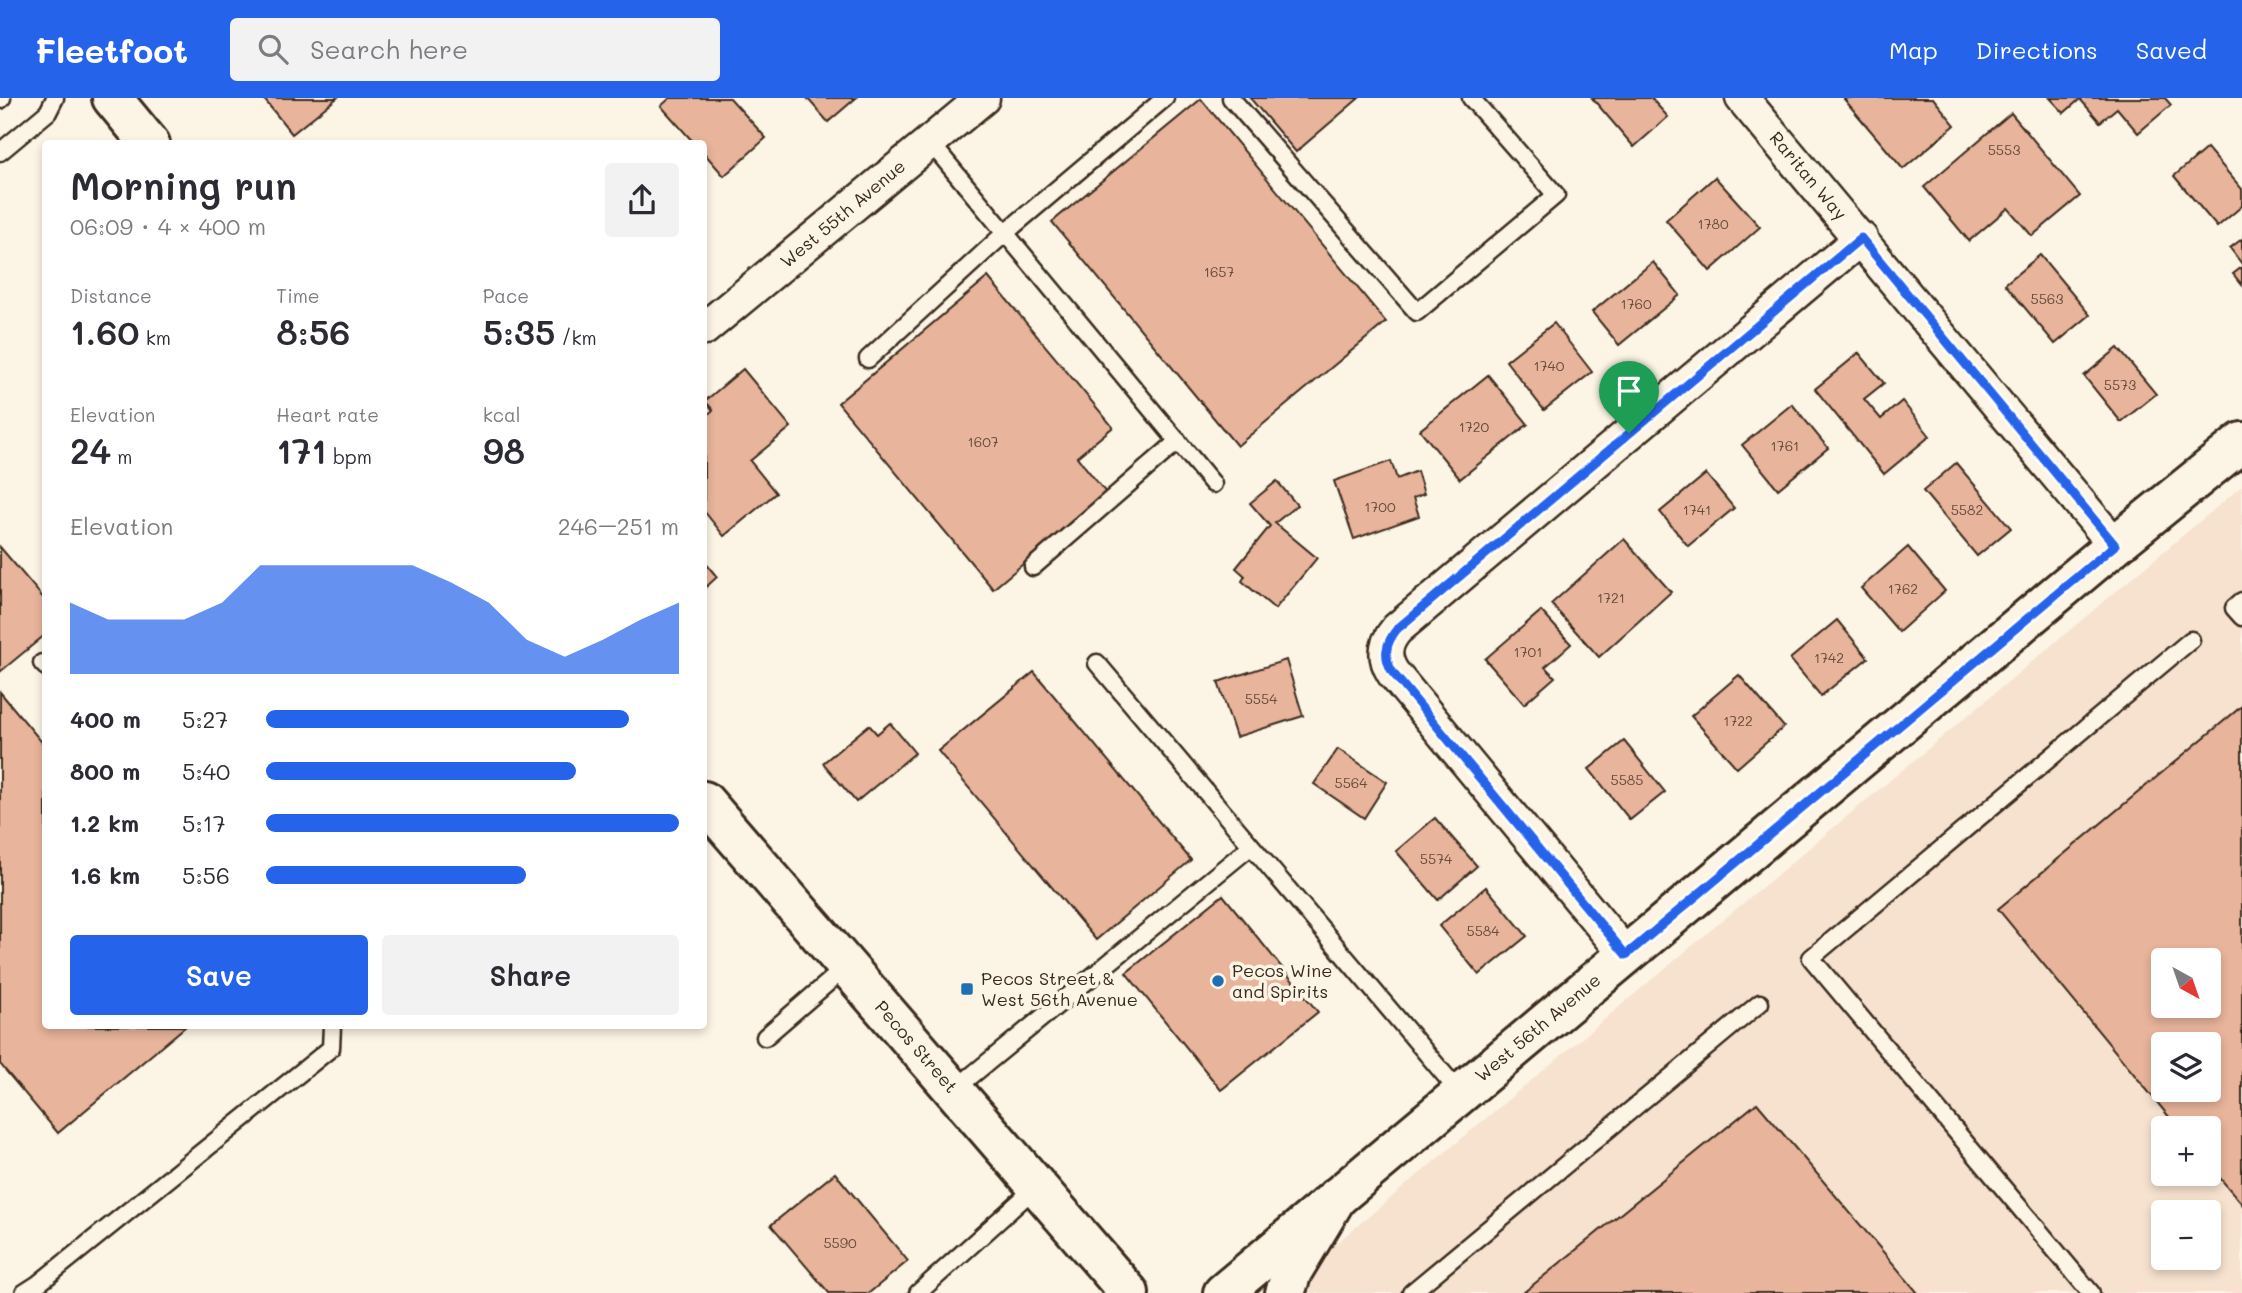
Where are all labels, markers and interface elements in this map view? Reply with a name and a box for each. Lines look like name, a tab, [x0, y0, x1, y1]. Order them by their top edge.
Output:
search box	[230, 18, 720, 81]
text: Fleetfoot	[35, 28, 188, 71]
icon: search	[254, 30, 292, 68]
text: Search here	[310, 32, 468, 66]
text: Map	[1889, 34, 1938, 65]
text: Directions	[1976, 34, 2098, 65]
text: Saved	[2136, 34, 2207, 65]
street label: Raritan Way	[1765, 126, 1853, 225]
house number: 5553	[1988, 140, 2020, 159]
street label: West 55th Avenue	[775, 154, 910, 273]
text: Morning run	[70, 160, 297, 210]
button: share	[605, 163, 679, 237]
text: 06:09 · 4 × 400 m	[70, 211, 266, 241]
house number: 1780	[1697, 214, 1729, 233]
house number: 1657	[1204, 262, 1235, 281]
text: Distance	[70, 283, 152, 308]
text: Time	[276, 283, 320, 308]
text: Pace	[483, 283, 529, 308]
house number: 5563	[2031, 289, 2063, 308]
house number: 1760	[1620, 294, 1652, 313]
text: 1.60	[70, 308, 140, 354]
text: 8:56	[276, 308, 351, 354]
text: 5:35	[483, 308, 555, 354]
text: km	[140, 325, 171, 350]
text: /km	[555, 325, 597, 350]
house number: 1740	[1534, 356, 1565, 375]
pin	[1599, 361, 1659, 433]
icon: arrive	[1610, 372, 1648, 410]
house number: 5573	[2104, 375, 2136, 394]
text: Elevation	[70, 402, 155, 427]
text: Heart rate	[276, 402, 379, 427]
text: kcal	[483, 402, 521, 427]
house number: 1720	[1459, 417, 1490, 436]
text: 24	[70, 427, 111, 473]
text: 171	[276, 427, 327, 473]
text: 98	[483, 427, 525, 473]
house number: 1607	[967, 432, 999, 451]
house number: 1761	[1771, 436, 1799, 455]
text: m	[111, 444, 132, 469]
text: bpm	[327, 444, 372, 469]
house number: 1700	[1364, 497, 1396, 516]
house number: 1741	[1683, 500, 1711, 519]
house number: 5582	[1951, 500, 1983, 519]
text: Elevation	[70, 511, 173, 541]
text: 246–251 m	[558, 511, 679, 541]
house number: 1762	[1888, 579, 1918, 598]
house number: 1721	[1597, 588, 1625, 607]
house number: 1701	[1514, 642, 1542, 661]
house number: 1742	[1814, 648, 1844, 667]
house number: 5554	[1245, 689, 1278, 708]
text: 400 m	[70, 704, 141, 734]
text: 5:27	[182, 704, 228, 734]
house number: 1722	[1723, 711, 1753, 730]
text: 800 m	[70, 756, 140, 786]
text: 5:40	[182, 756, 230, 786]
house number: 5585	[1611, 770, 1643, 789]
house number: 5564	[1335, 773, 1368, 792]
text: 1.2 km	[70, 808, 139, 838]
text: 5:17	[182, 808, 226, 838]
house number: 5574	[1420, 849, 1453, 868]
text: 1.6 km	[70, 860, 140, 890]
text: 5:56	[182, 860, 230, 890]
house number: 5584	[1466, 921, 1500, 940]
button: Save	[70, 935, 368, 1015]
button: Share	[382, 935, 679, 1015]
north arrow	[2151, 948, 2221, 1018]
map controls	[2151, 948, 2221, 1270]
place label: Pecos Wine and Spirits	[1232, 958, 1332, 1003]
place label: Pecos Street & West 56th Avenue	[981, 966, 1138, 1011]
street label: West 56th Avenue	[1470, 968, 1605, 1087]
marker: Pecos Wine and Spirits	[1210, 973, 1226, 989]
marker: Pecos Street & West 56th Avenue	[959, 981, 975, 997]
street label: Pecos Street	[870, 995, 964, 1098]
button: layers	[2151, 1032, 2221, 1102]
button: +	[2151, 1116, 2221, 1186]
button: −	[2151, 1200, 2221, 1270]
house number: 5590	[823, 1233, 857, 1252]

